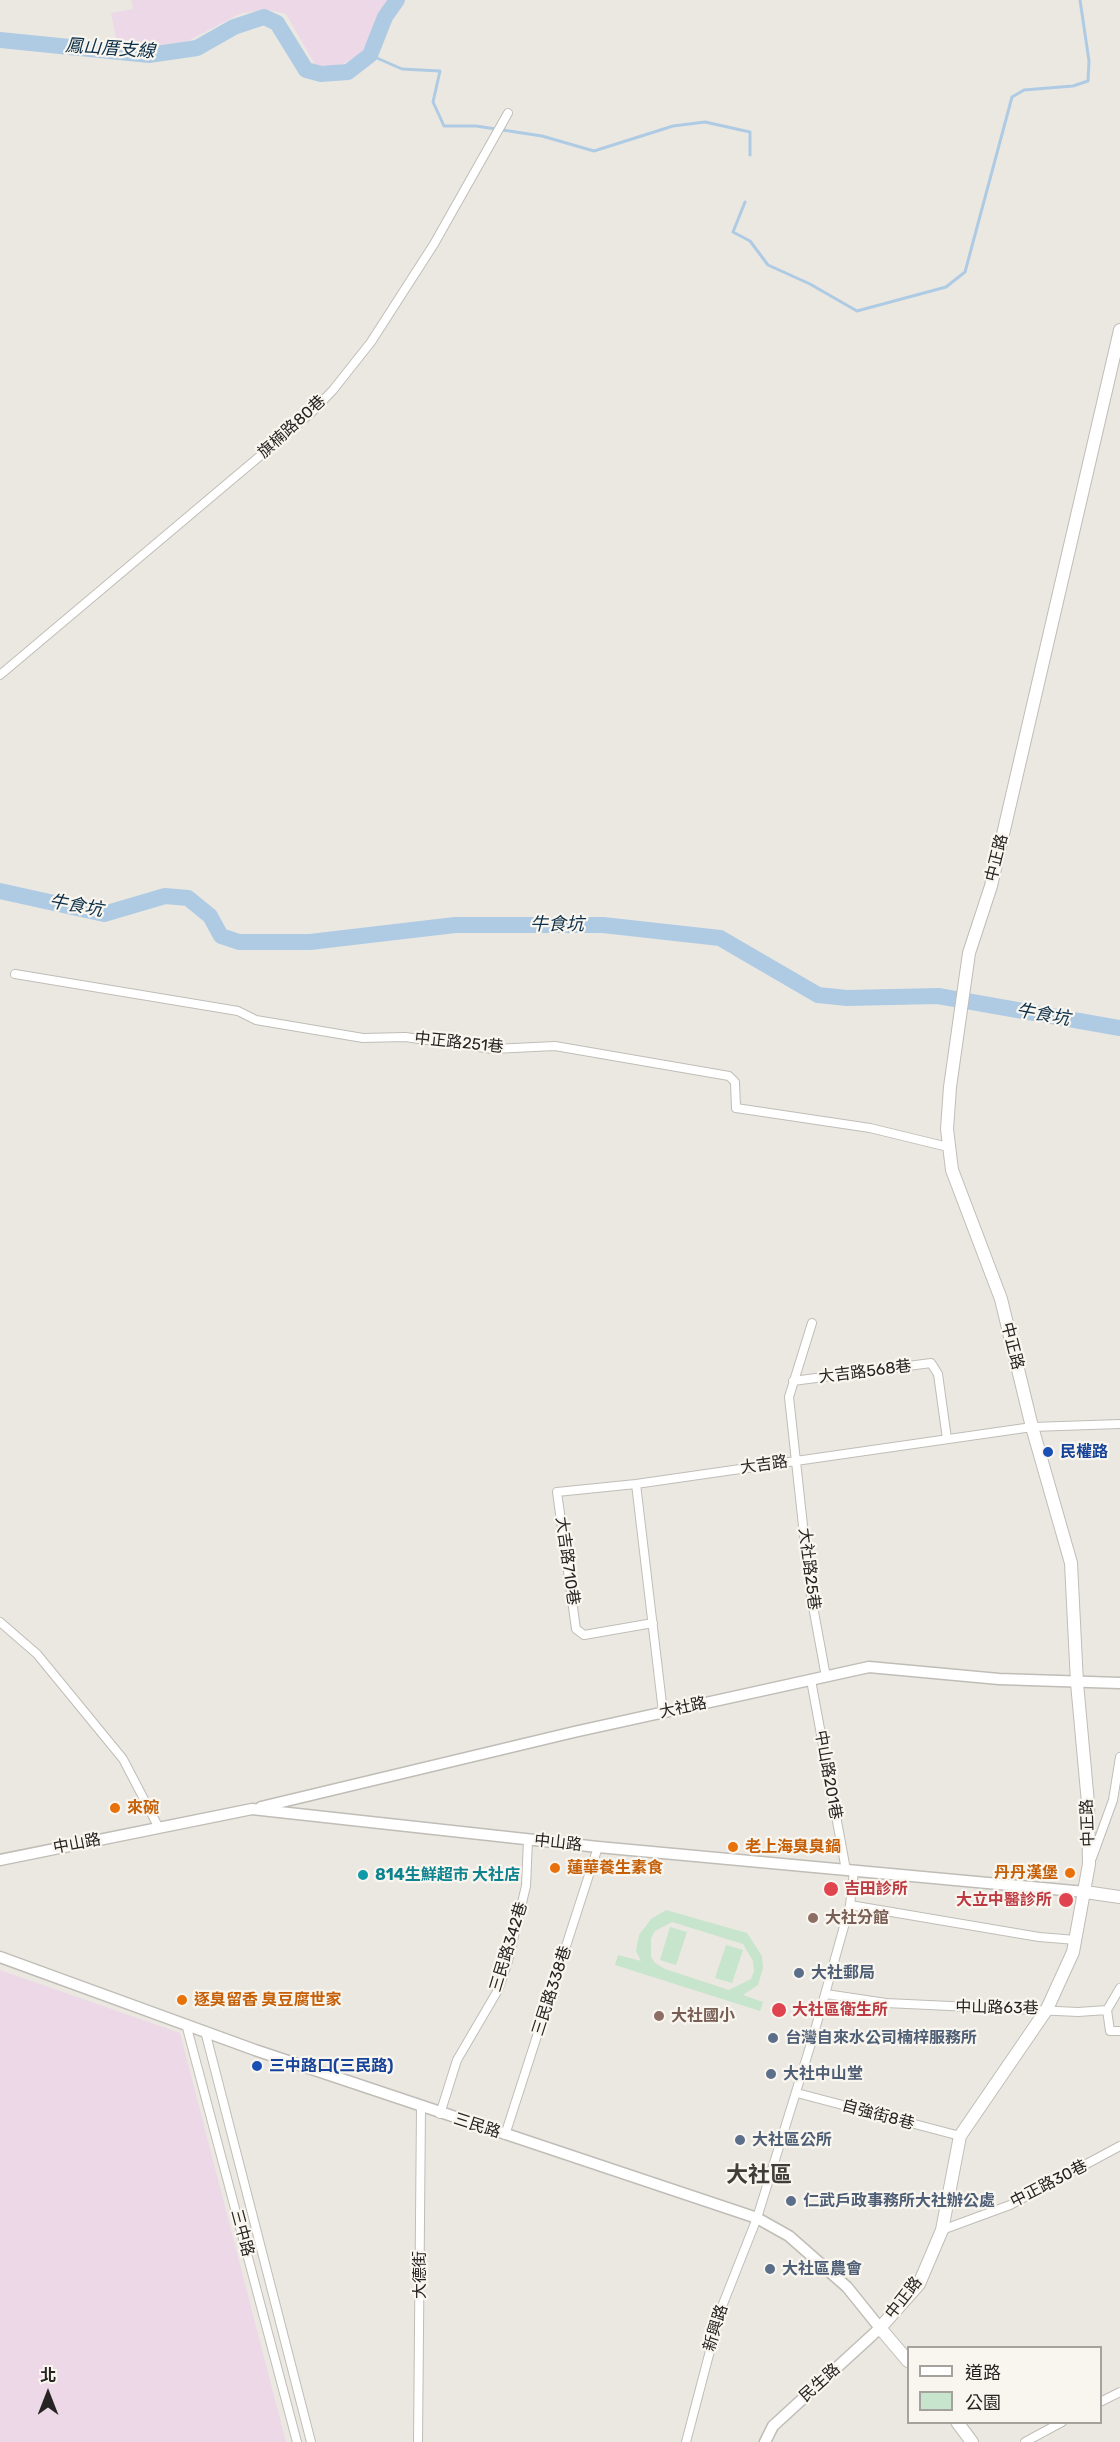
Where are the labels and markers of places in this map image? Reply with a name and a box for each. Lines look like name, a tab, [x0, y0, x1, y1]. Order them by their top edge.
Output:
place label: 民權路	[1060, 1442, 1108, 1462]
marker: 民權路	[1041, 1445, 1055, 1459]
place label: 來碗	[127, 1798, 159, 1818]
marker: 來碗	[108, 1801, 122, 1815]
place label: 老上海臭臭鍋	[745, 1837, 841, 1857]
marker: 老上海臭臭鍋	[726, 1840, 740, 1854]
place label: 蓮華養生素食	[567, 1858, 663, 1878]
marker: 蓮華養生素食	[548, 1861, 562, 1875]
place label: 丹丹漢堡	[994, 1863, 1058, 1883]
place label: 814生鮮超市 大社店	[375, 1865, 520, 1885]
marker: 丹丹漢堡	[1063, 1866, 1077, 1880]
marker: 814生鮮超市 大社店	[356, 1868, 370, 1882]
place label: 吉田診所	[844, 1879, 908, 1899]
marker: 吉田診所	[822, 1880, 840, 1898]
place label: 大立中醫診所	[956, 1890, 1052, 1910]
marker: 大立中醫診所	[1057, 1891, 1075, 1909]
place label: 大社分館	[825, 1908, 889, 1928]
marker: 大社分館	[806, 1911, 820, 1925]
place label: 大社郵局	[811, 1963, 875, 1983]
marker: 大社郵局	[792, 1966, 806, 1980]
place label: 逐臭留香 臭豆腐世家	[194, 1990, 341, 2010]
marker: 逐臭留香 臭豆腐世家	[175, 1993, 189, 2007]
place label: 大社區衛生所	[792, 2000, 888, 2020]
marker: 大社區衛生所	[770, 2001, 788, 2019]
place label: 大社國小	[671, 2006, 735, 2026]
marker: 大社國小	[652, 2009, 666, 2023]
place label: 台灣自來水公司楠梓服務所	[785, 2028, 977, 2048]
marker: 台灣自來水公司楠梓服務所	[766, 2031, 780, 2045]
place label: 三中路口(三民路)	[269, 2056, 393, 2076]
marker: 三中路口(三民路)	[250, 2059, 264, 2073]
place label: 大社中山堂	[783, 2064, 863, 2084]
marker: 大社中山堂	[764, 2067, 778, 2081]
place label: 大社區公所	[752, 2130, 832, 2150]
marker: 大社區公所	[733, 2133, 747, 2147]
place label: 仁武戶政事務所大社辦公處	[803, 2191, 995, 2211]
marker: 仁武戶政事務所大社辦公處	[784, 2194, 798, 2208]
place label: 大社區農會	[782, 2259, 862, 2279]
marker: 大社區農會	[763, 2262, 777, 2276]

